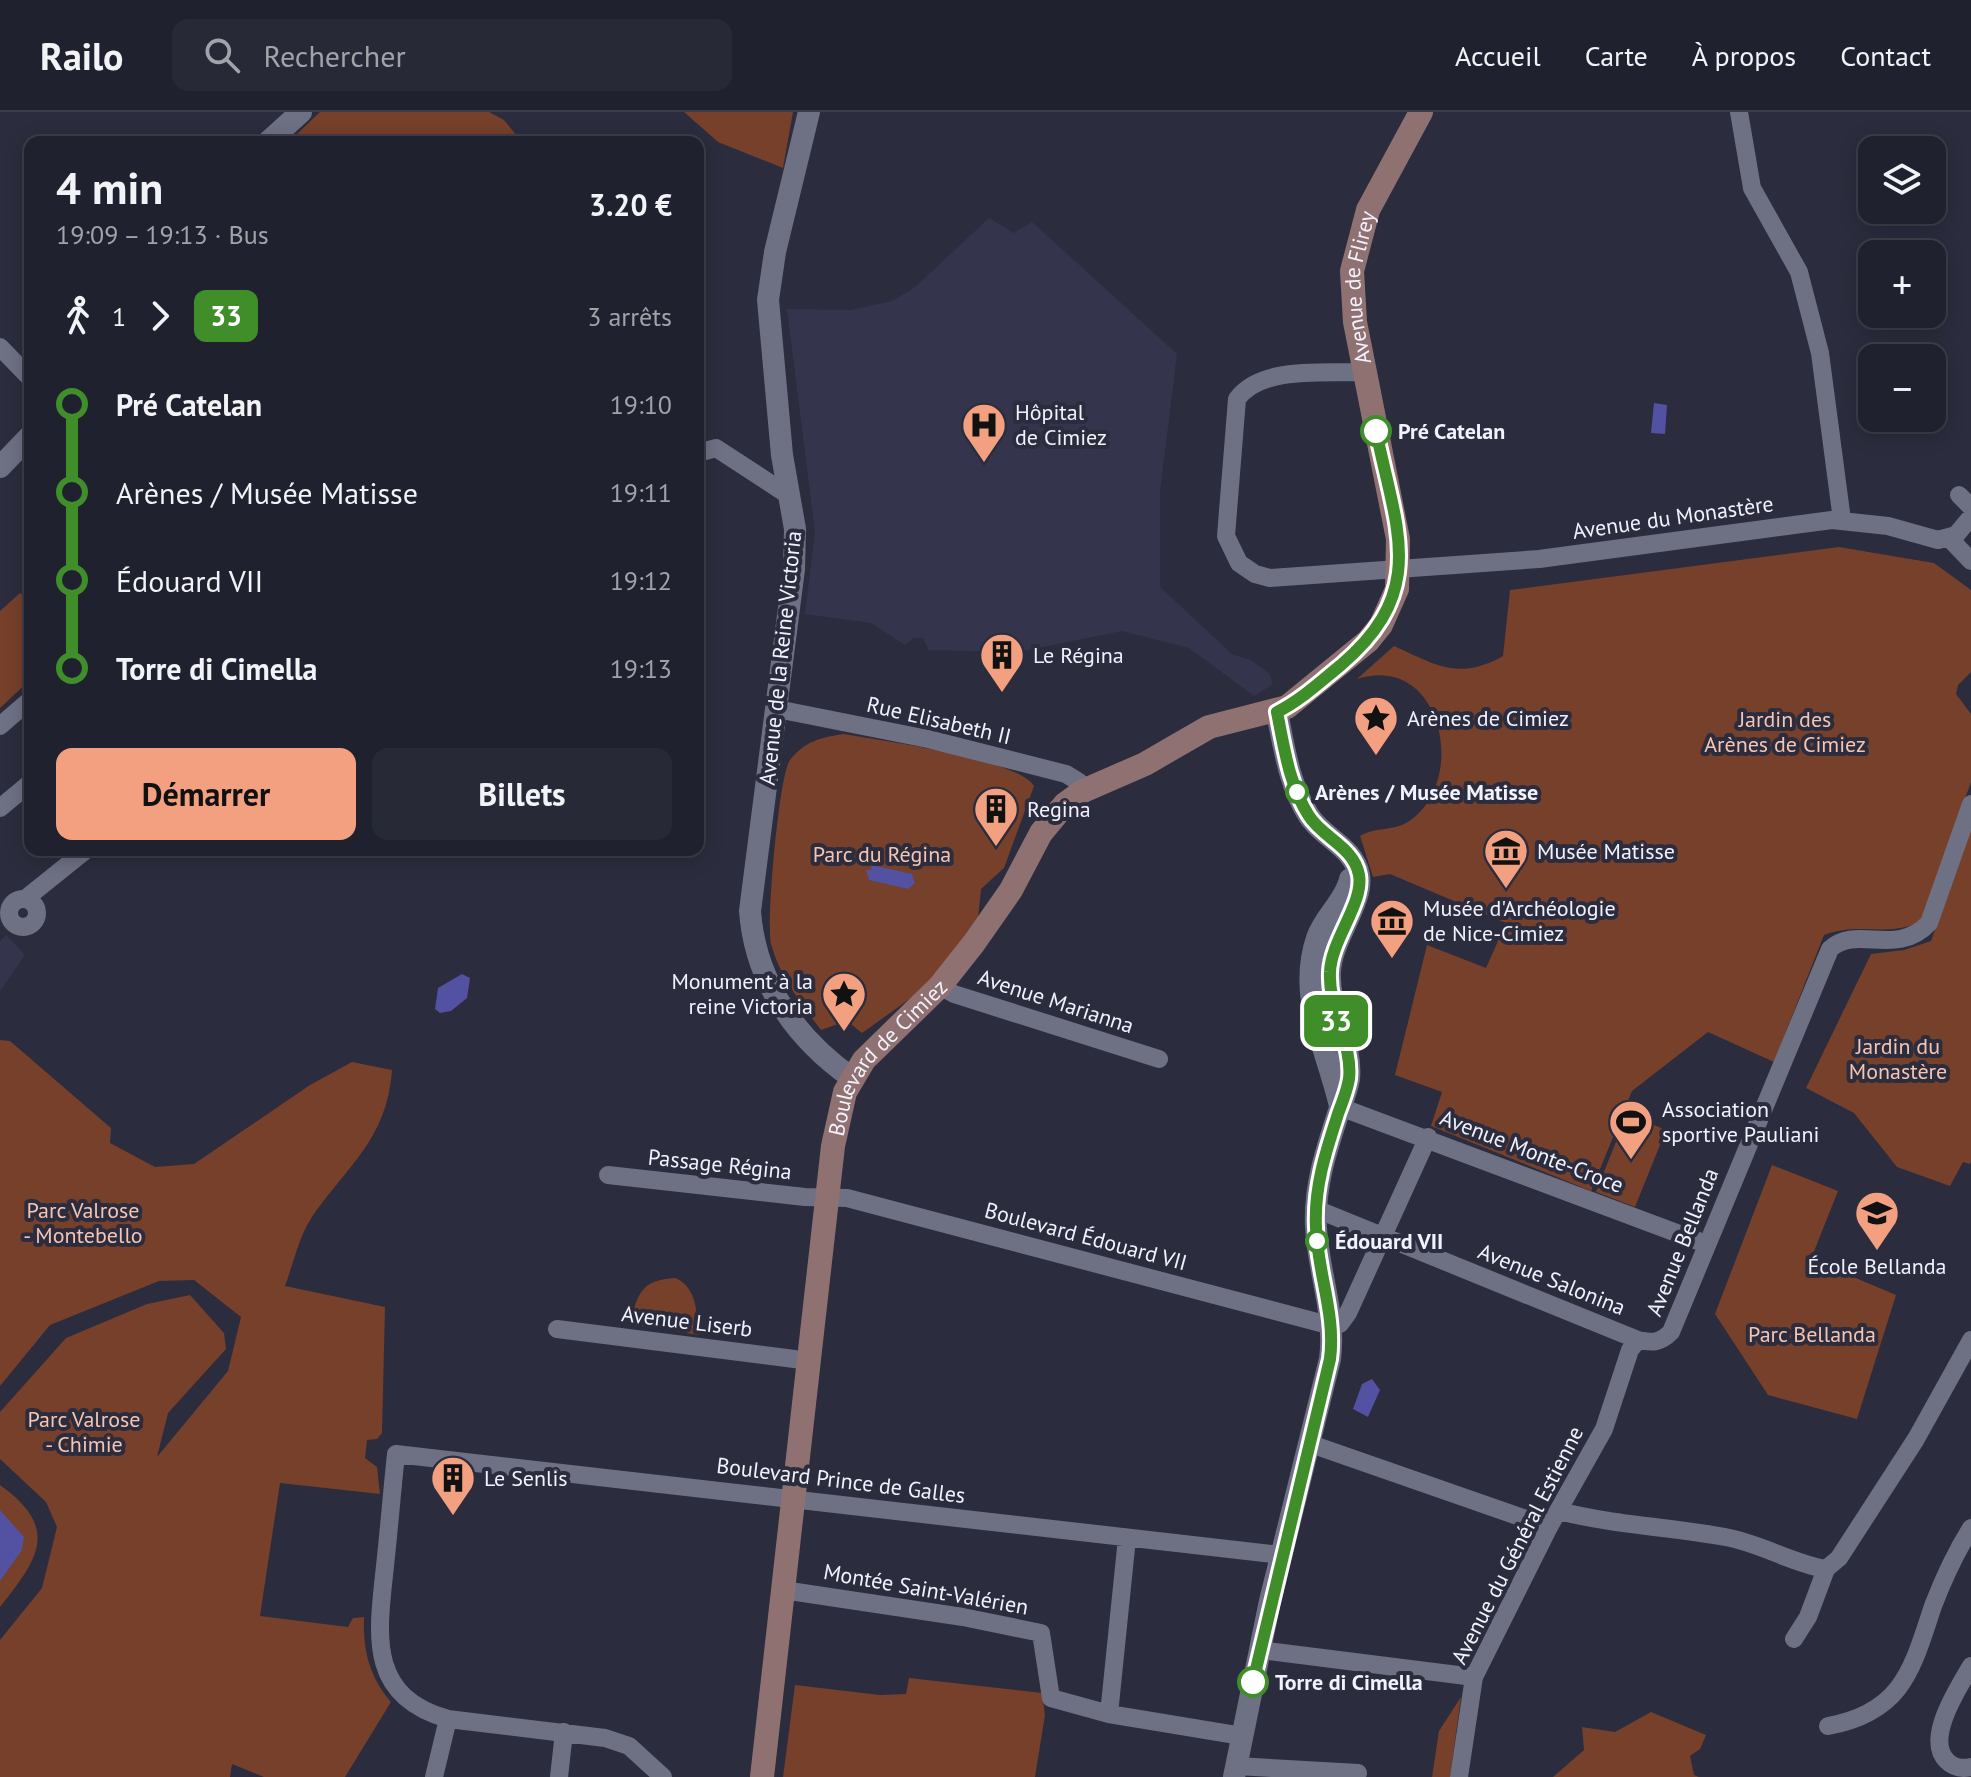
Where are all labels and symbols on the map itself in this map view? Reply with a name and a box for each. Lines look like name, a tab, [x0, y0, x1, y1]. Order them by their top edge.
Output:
street label: Avenue de Flirey	[1338, 207, 1381, 367]
place label: Hôpital de Cimiez	[1015, 398, 1107, 451]
hospital icon: Hôpital de Cimiez	[960, 401, 1008, 464]
marker: Pré Catelan	[1361, 416, 1391, 446]
place label: Pré Catelan	[1398, 417, 1505, 445]
street label: Avenue du Monastère	[1571, 489, 1775, 545]
street label: Avenue de la Reine Victoria	[753, 529, 807, 787]
building icon: Le Régina	[978, 631, 1026, 694]
place label: Le Régina	[1033, 641, 1124, 669]
street label: Rue Elisabeth II	[864, 690, 1014, 750]
place icon: Arènes de Cimiez	[1352, 694, 1400, 757]
place label: Arènes de Cimiez	[1407, 704, 1569, 732]
park label: Jardin des Arènes de Cimiez	[1704, 705, 1866, 758]
place label: Arènes / Musée Matisse	[1315, 778, 1538, 806]
marker: Arènes / Musée Matisse	[1286, 781, 1308, 803]
building icon: Regina	[972, 785, 1020, 848]
place label: Regina	[1027, 795, 1091, 823]
museum icon: Musée Matisse	[1482, 827, 1530, 890]
place label: Musée Matisse	[1537, 837, 1675, 865]
park label: Parc du Régina	[813, 840, 951, 868]
place label: Musée d'Archéologie de Nice-Cimiez	[1423, 894, 1616, 947]
museum icon: Musée d'Archéologie de Nice-Cimiez	[1368, 897, 1416, 960]
street label: Avenue Marianna	[975, 963, 1137, 1039]
place label: Monument à la reine Victoria	[671, 967, 813, 1020]
place icon: Monument à la reine Victoria	[820, 970, 868, 1033]
street label: Boulevard de Cimiez	[822, 973, 953, 1138]
line badge: 33	[1300, 995, 1372, 1047]
park label: Jardin du Monastère	[1849, 1032, 1947, 1085]
place label: Association sportive Pauliani	[1662, 1095, 1819, 1148]
sports icon: Association sportive Pauliani	[1607, 1098, 1655, 1161]
street label: Avenue Monte-Croce	[1436, 1103, 1628, 1199]
street label: Passage Régina	[647, 1143, 793, 1185]
street label: Avenue Bellanda	[1640, 1164, 1724, 1320]
school or university icon: École Bellanda	[1853, 1189, 1901, 1252]
park label: Parc Valrose - Montebello	[23, 1196, 143, 1249]
street label: Boulevard Édouard VII	[982, 1196, 1190, 1276]
place label: Édouard VII	[1335, 1227, 1443, 1255]
marker: Édouard VII	[1306, 1230, 1328, 1252]
street label: Avenue Salonina	[1474, 1237, 1630, 1321]
place label: École Bellanda	[1807, 1252, 1947, 1280]
street label: Avenue Liserb	[620, 1299, 754, 1343]
park label: Parc Bellanda	[1748, 1320, 1876, 1348]
park label: Parc Valrose - Chimie	[28, 1405, 140, 1458]
street label: Avenue du Général Estienne	[1445, 1421, 1589, 1669]
street label: Boulevard Prince de Galles	[715, 1451, 967, 1509]
building icon: Le Senlis	[429, 1454, 477, 1517]
place label: Le Senlis	[484, 1464, 568, 1492]
street label: Montée Saint-Valérien	[821, 1557, 1031, 1621]
marker: Torre di Cimella	[1238, 1667, 1268, 1697]
place label: Torre di Cimella	[1275, 1668, 1423, 1696]

